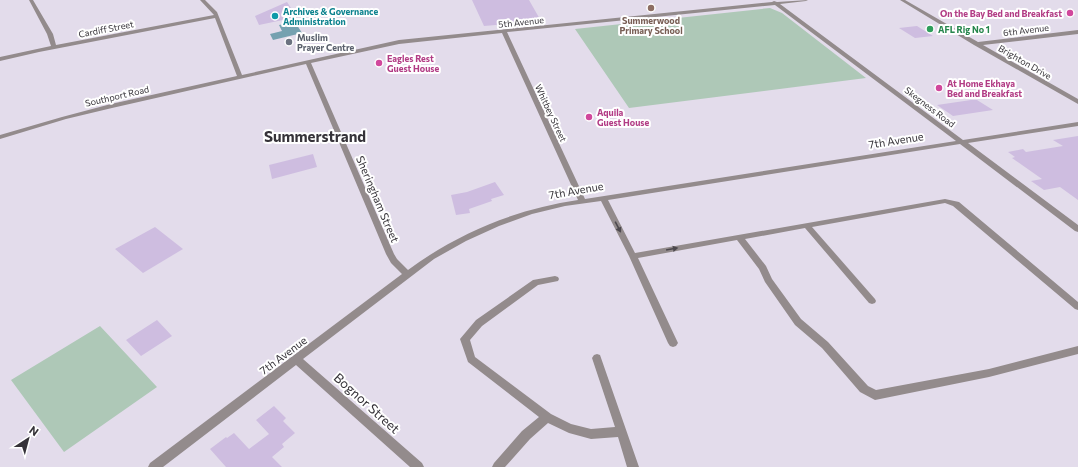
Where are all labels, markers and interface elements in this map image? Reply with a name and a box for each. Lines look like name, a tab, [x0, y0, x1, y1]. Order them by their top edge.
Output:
marker: Summerwood Primary School	[646, 3, 656, 13]
place label: Archives & Governance Administration	[283, 6, 378, 27]
place label: On the Bay Bed and Breakfast	[940, 8, 1062, 19]
marker: On the Bay Bed and Breakfast	[1065, 8, 1075, 18]
marker: Archives & Governance Administration	[270, 11, 280, 21]
street label: 5th Avenue	[498, 14, 545, 30]
place label: Summerwood Primary School	[619, 15, 683, 36]
street label: Cardiff Street	[78, 18, 135, 40]
street label: 6th Avenue	[1002, 22, 1050, 38]
marker: AFL Rig No 1	[925, 24, 935, 34]
place label: AFL Rig No 1	[938, 24, 990, 35]
place label: Muslim Prayer Centre	[297, 32, 354, 53]
marker: Muslim Prayer Centre	[284, 37, 294, 47]
street label: Brighton Drive	[997, 42, 1054, 82]
place label: Eagles Rest Guest House	[387, 53, 440, 74]
marker: Eagles Rest Guest House	[374, 58, 384, 68]
place label: At Home Ekhaya Bed and Breakfast	[947, 78, 1022, 99]
street label: Southport Road	[84, 83, 150, 109]
street label: Whitbey Street	[533, 83, 569, 144]
marker: At Home Ekhaya Bed and Breakfast	[934, 83, 944, 93]
street label: Skegness Road	[903, 84, 957, 130]
place label: Aquila Guest House	[597, 107, 650, 128]
marker: Aquila Guest House	[584, 112, 594, 122]
district label: Summerstrand	[264, 127, 366, 145]
street label: 7th Avenue	[868, 129, 925, 151]
street label: Sheringham Street	[354, 154, 402, 245]
street label: 7th Avenue	[548, 179, 605, 201]
one-way arrow	[615, 221, 621, 233]
one-way arrow	[666, 246, 678, 252]
street label: 7th Avenue	[257, 333, 309, 377]
street label: Bognor Street	[331, 369, 403, 437]
north arrow	[8, 419, 48, 459]
text: N	[27, 423, 41, 438]

